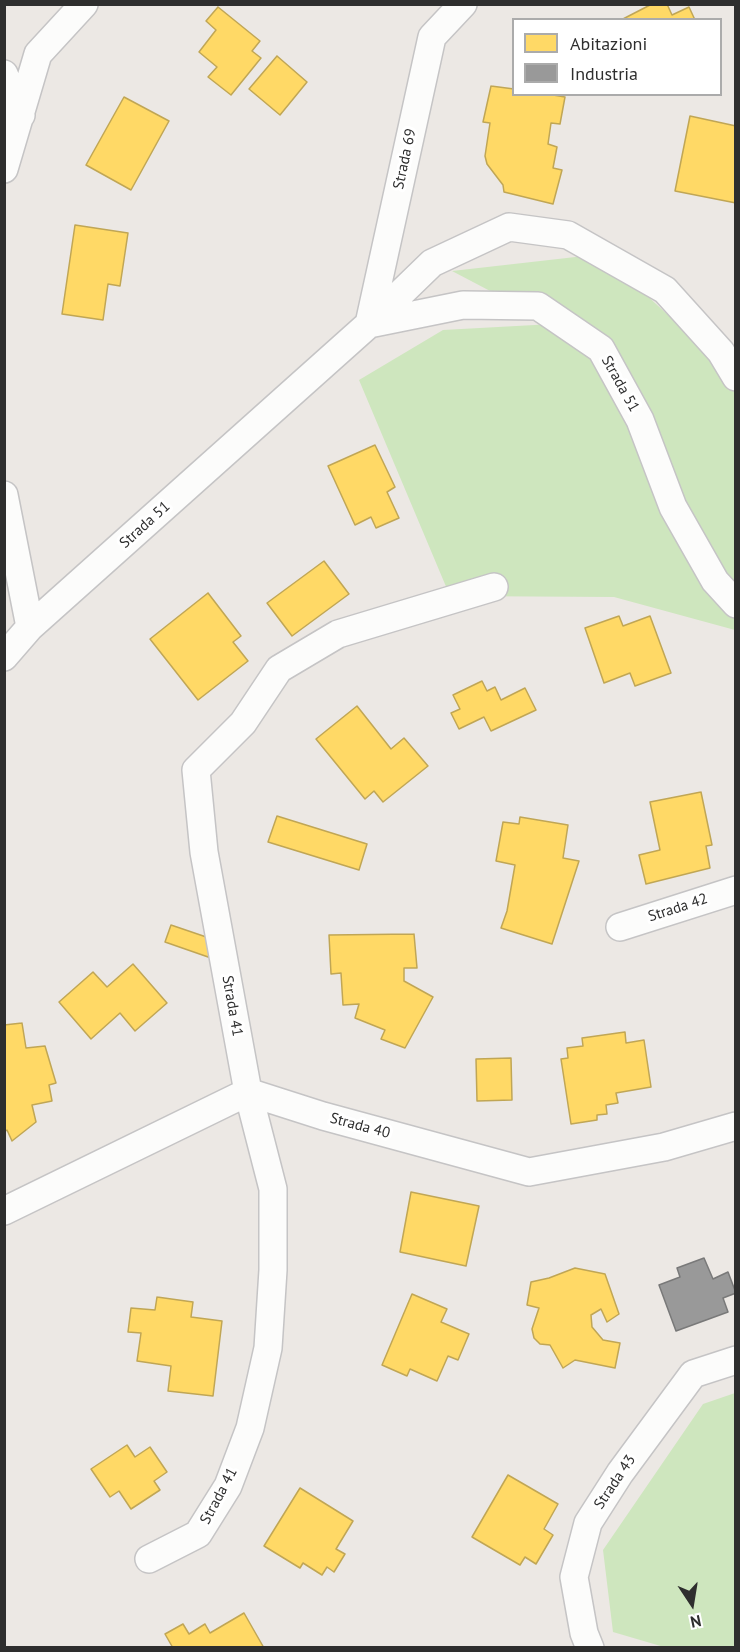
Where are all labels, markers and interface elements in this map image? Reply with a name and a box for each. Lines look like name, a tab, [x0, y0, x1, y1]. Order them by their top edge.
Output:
legend	[512, 18, 722, 96]
text: Abitazioni	[570, 32, 647, 55]
text: Industria	[570, 62, 638, 85]
street label: Strada 69	[390, 127, 420, 191]
street label: Strada 51	[597, 353, 643, 415]
street label: Strada 51	[116, 498, 174, 552]
street label: Strada 42	[646, 890, 710, 926]
street label: Strada 41	[218, 974, 246, 1038]
street label: Strada 40	[328, 1109, 392, 1143]
street label: Strada 43	[590, 1451, 640, 1513]
street label: Strada 41	[197, 1465, 241, 1527]
north arrow	[662, 1574, 722, 1634]
text: N	[689, 1611, 703, 1632]

